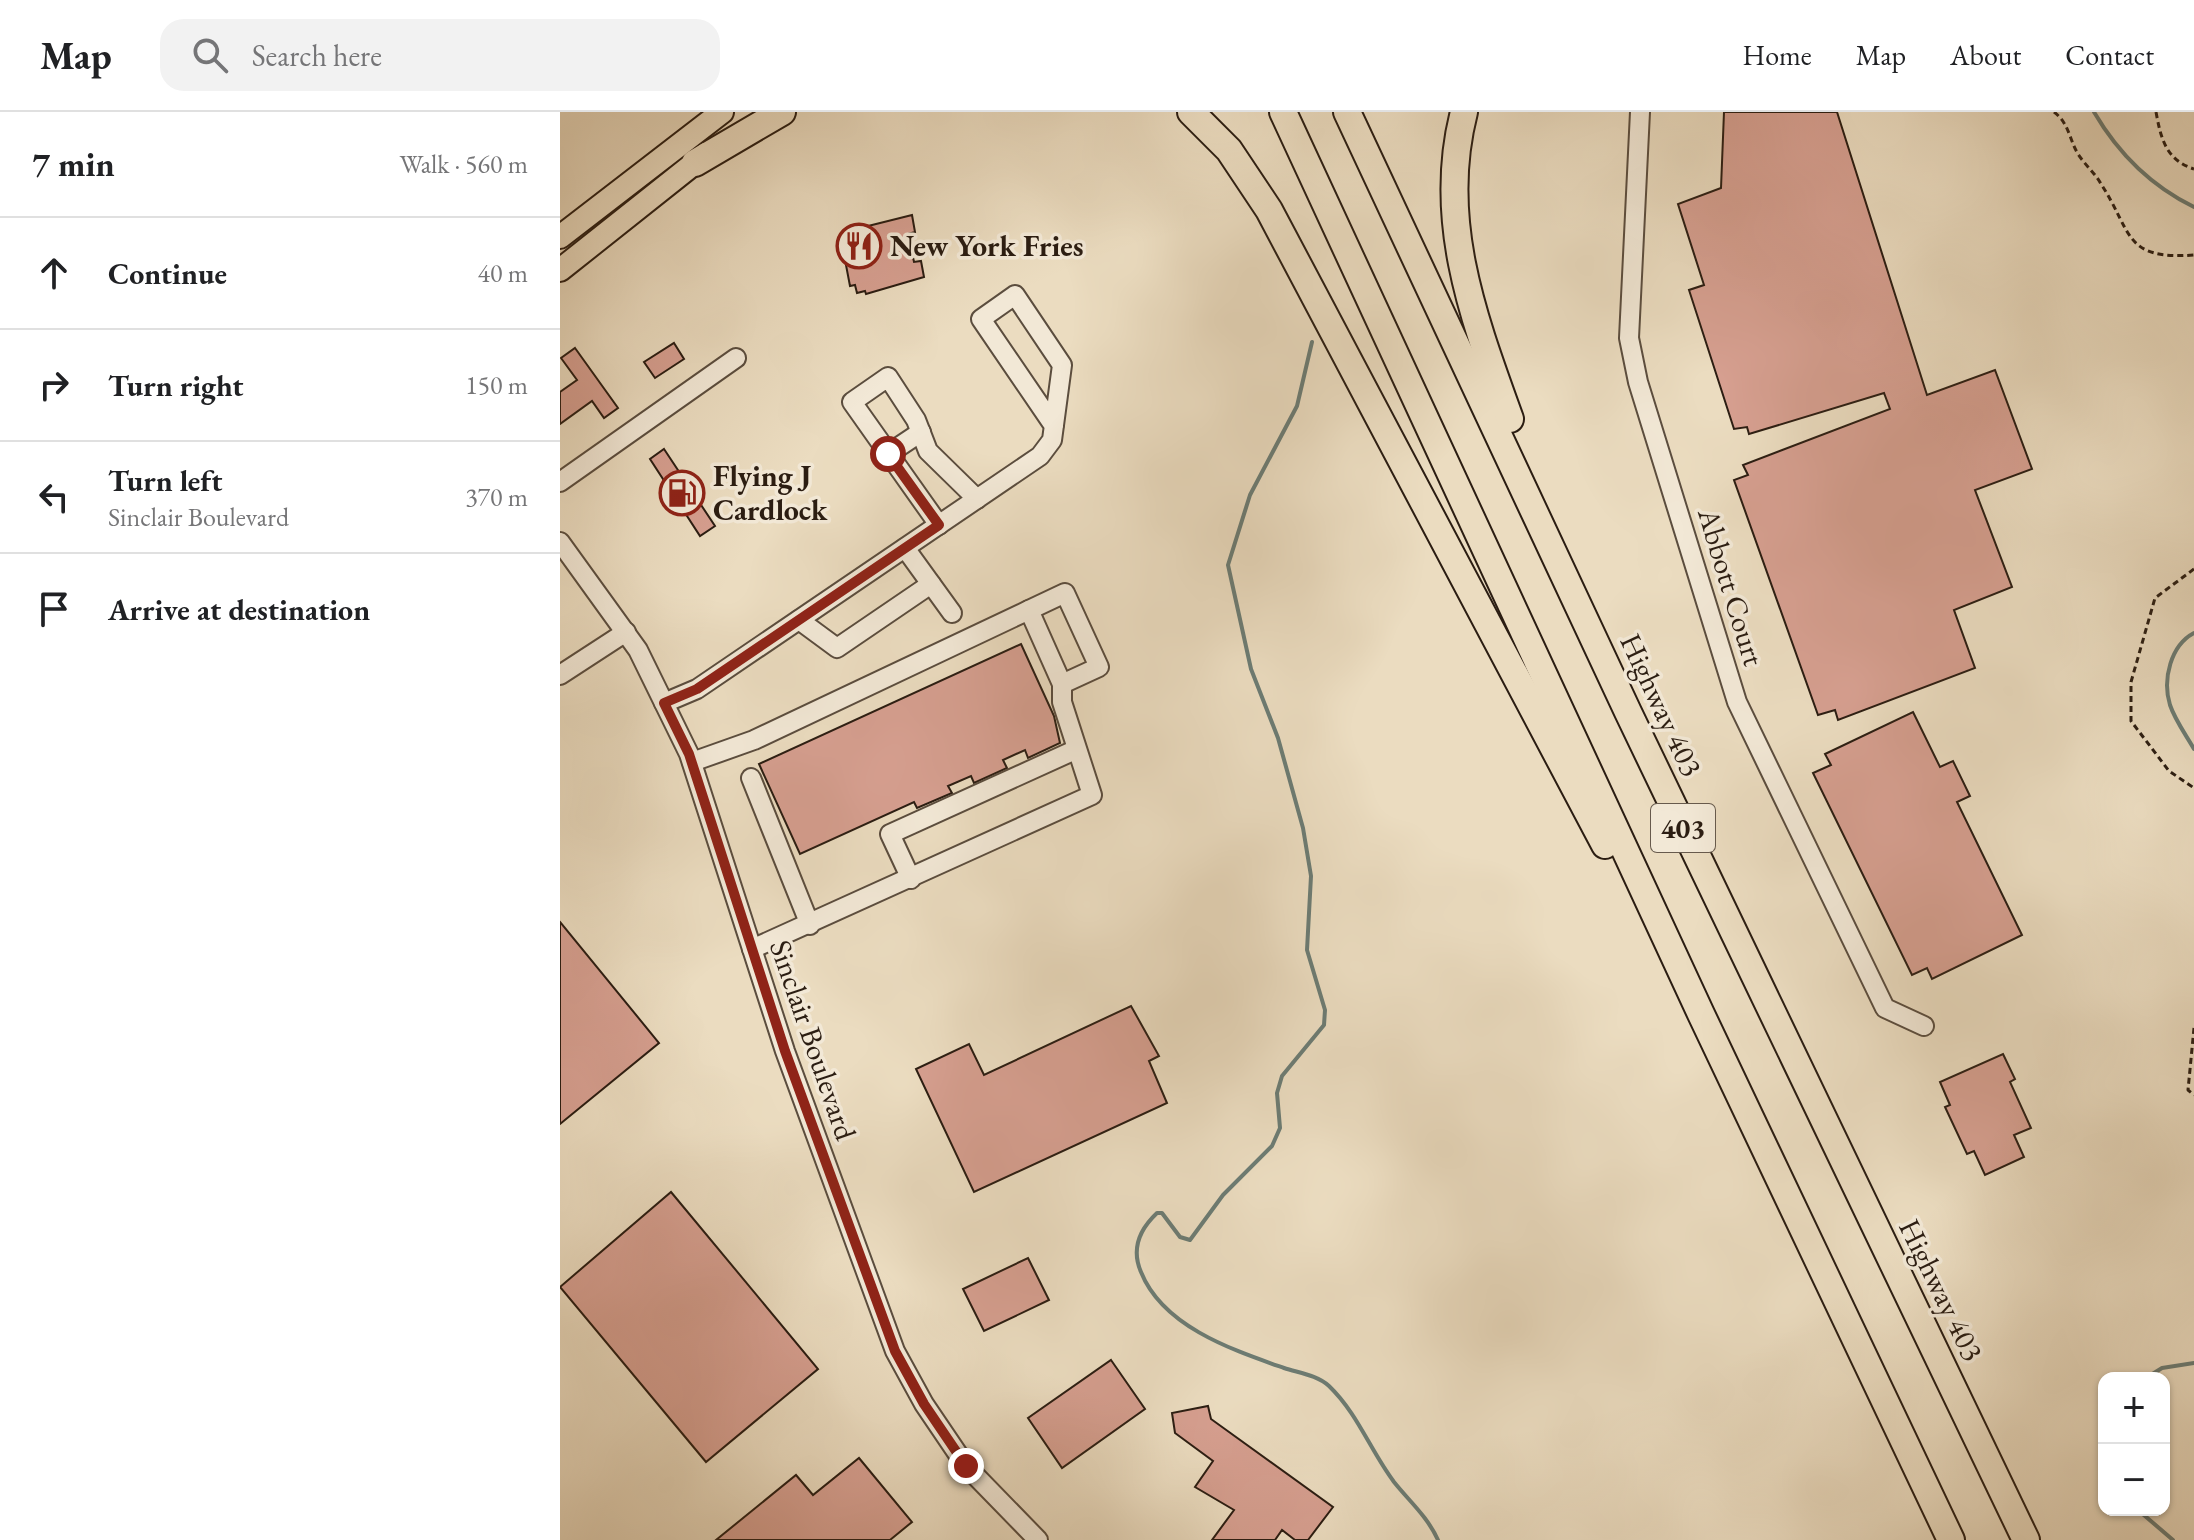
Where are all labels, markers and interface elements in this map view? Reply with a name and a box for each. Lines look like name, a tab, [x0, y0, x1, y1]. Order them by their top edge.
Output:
search box	[160, 19, 720, 91]
text: Map	[40, 31, 112, 80]
icon: search	[188, 33, 232, 77]
text: Search here	[252, 36, 382, 75]
text: Home	[1742, 37, 1812, 73]
text: Map	[1856, 37, 1906, 73]
text: About	[1950, 37, 2021, 73]
text: Contact	[2065, 37, 2154, 73]
text: 7 min	[32, 142, 115, 186]
text: Walk · 560 m	[400, 147, 528, 181]
restaurant icon: New York Fries	[835, 222, 883, 270]
place label: New York Fries	[890, 226, 1084, 265]
icon: ahead	[32, 251, 76, 295]
text: Continue	[108, 254, 227, 293]
text: 40 m	[478, 256, 528, 290]
icon: right	[32, 363, 76, 407]
text: Turn right	[108, 366, 244, 405]
text: 150 m	[465, 368, 528, 402]
route start	[870, 436, 906, 472]
place label: Flying J Cardlock	[713, 456, 828, 529]
text: Turn left	[108, 461, 222, 500]
fuel station icon: Flying J Cardlock	[658, 469, 706, 517]
icon: left	[32, 475, 76, 519]
text: 370 m	[465, 480, 528, 514]
text: Sinclair Boulevard	[108, 500, 289, 534]
street label: Abbott Court	[1689, 502, 1774, 671]
icon: arrive	[32, 587, 76, 631]
text: Arrive at destination	[108, 590, 370, 629]
street label: Highway 403	[1611, 627, 1712, 783]
road number: 403	[1651, 804, 1715, 852]
street label: Sinclair Boulevard	[761, 935, 866, 1146]
street label: Highway 403	[1890, 1212, 1993, 1367]
map controls	[2098, 1372, 2170, 1516]
button: +	[2098, 1372, 2170, 1444]
button: −	[2098, 1444, 2170, 1516]
route end	[948, 1448, 984, 1484]

